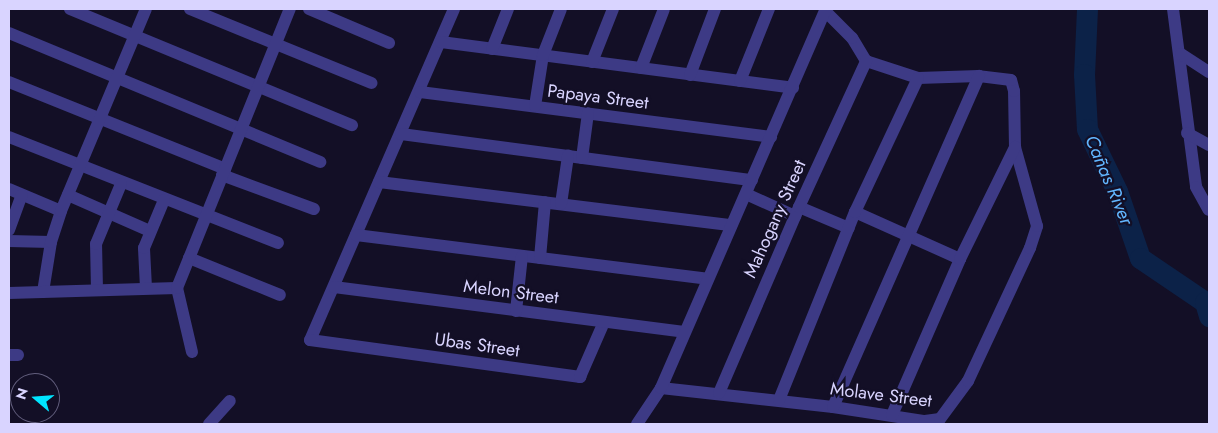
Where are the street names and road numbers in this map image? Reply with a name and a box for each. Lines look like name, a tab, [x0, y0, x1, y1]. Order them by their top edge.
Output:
street label: Papaya Street	[546, 80, 650, 114]
street label: Mahogany Street	[739, 157, 811, 281]
street label: Melon Street	[462, 275, 560, 309]
street label: Ubas Street	[433, 328, 521, 362]
street label: Molave Street	[829, 378, 933, 412]

